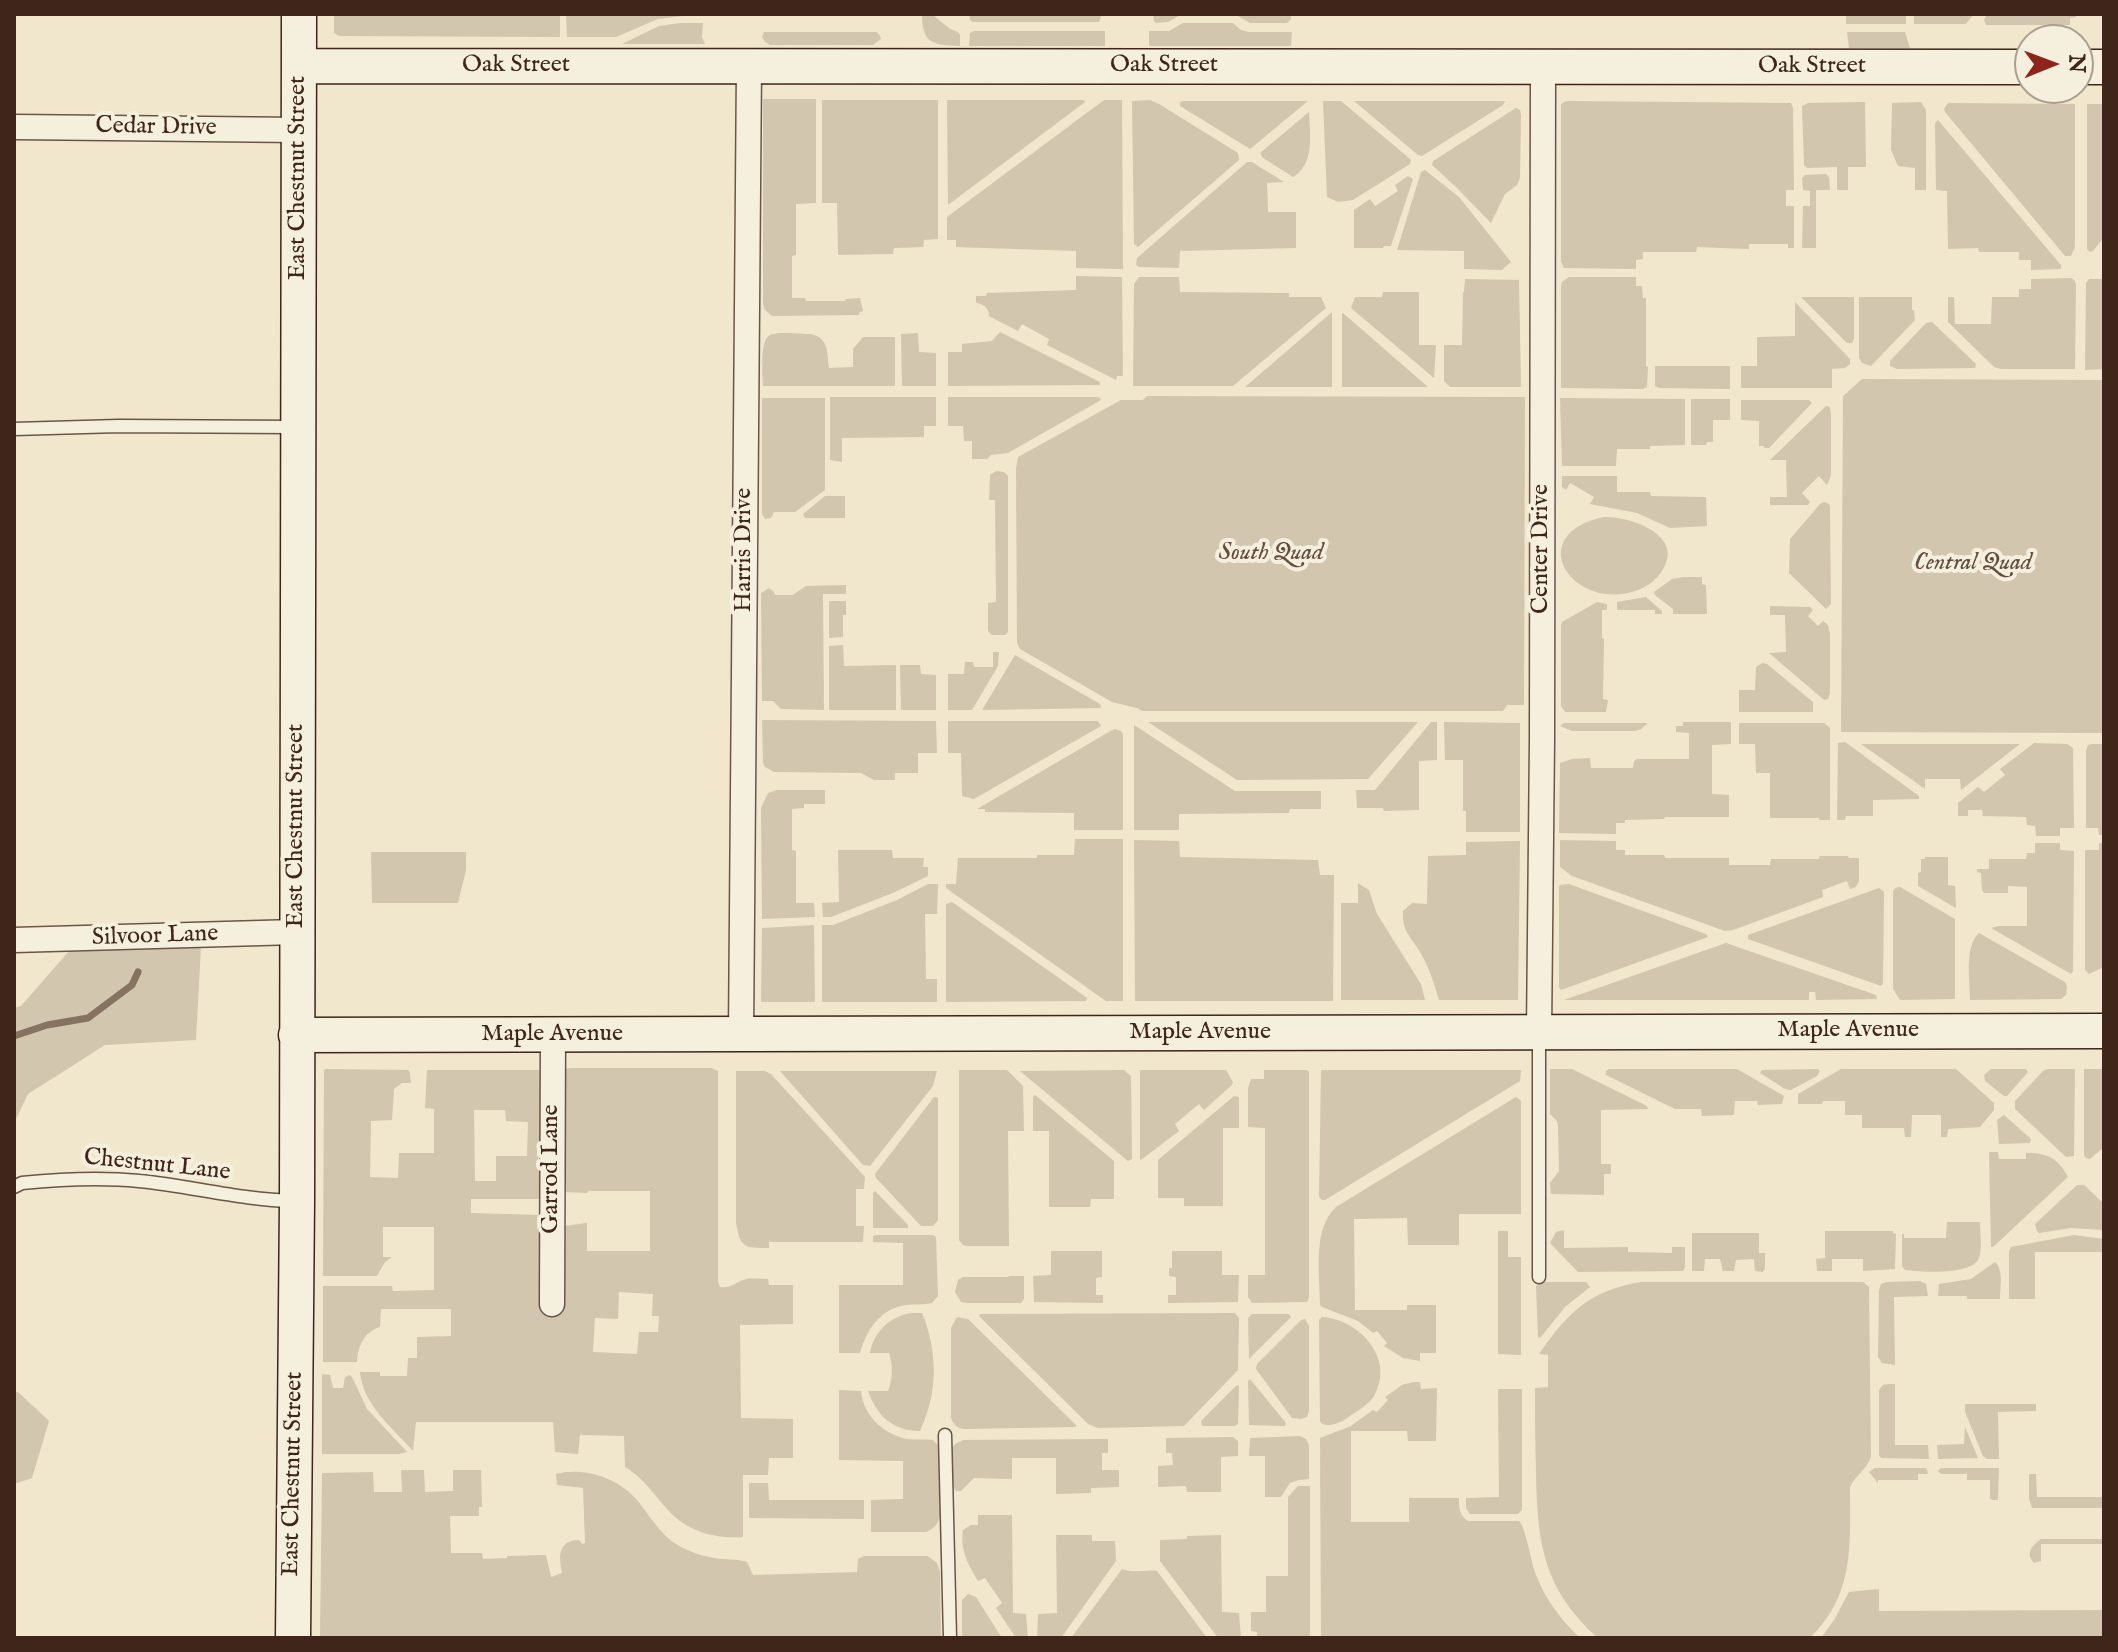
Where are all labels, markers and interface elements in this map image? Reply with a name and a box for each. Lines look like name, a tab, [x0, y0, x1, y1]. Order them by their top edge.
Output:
north arrow	[2014, 24, 2094, 104]
street label: Oak Street	[462, 52, 570, 80]
street label: Oak Street	[1110, 52, 1218, 80]
street label: Oak Street	[1758, 53, 1866, 81]
text: N	[2062, 54, 2090, 73]
street label: East Chestnut Street	[285, 76, 313, 280]
street label: Cedar Drive	[95, 113, 217, 143]
street label: Center Drive	[1528, 484, 1556, 614]
street label: Harris Drive	[731, 488, 759, 612]
park label: South Quad	[1218, 540, 1324, 568]
park label: Central Quad	[1914, 550, 2032, 578]
street label: East Chestnut Street	[283, 724, 311, 928]
street label: Silvoor Lane	[91, 920, 219, 954]
street label: Maple Avenue	[1777, 1017, 1919, 1045]
street label: Maple Avenue	[1129, 1019, 1271, 1047]
street label: Maple Avenue	[481, 1021, 623, 1049]
street label: Garrod Lane	[538, 1104, 566, 1234]
street label: Chestnut Lane	[82, 1144, 232, 1188]
street label: East Chestnut Street	[278, 1371, 310, 1577]

